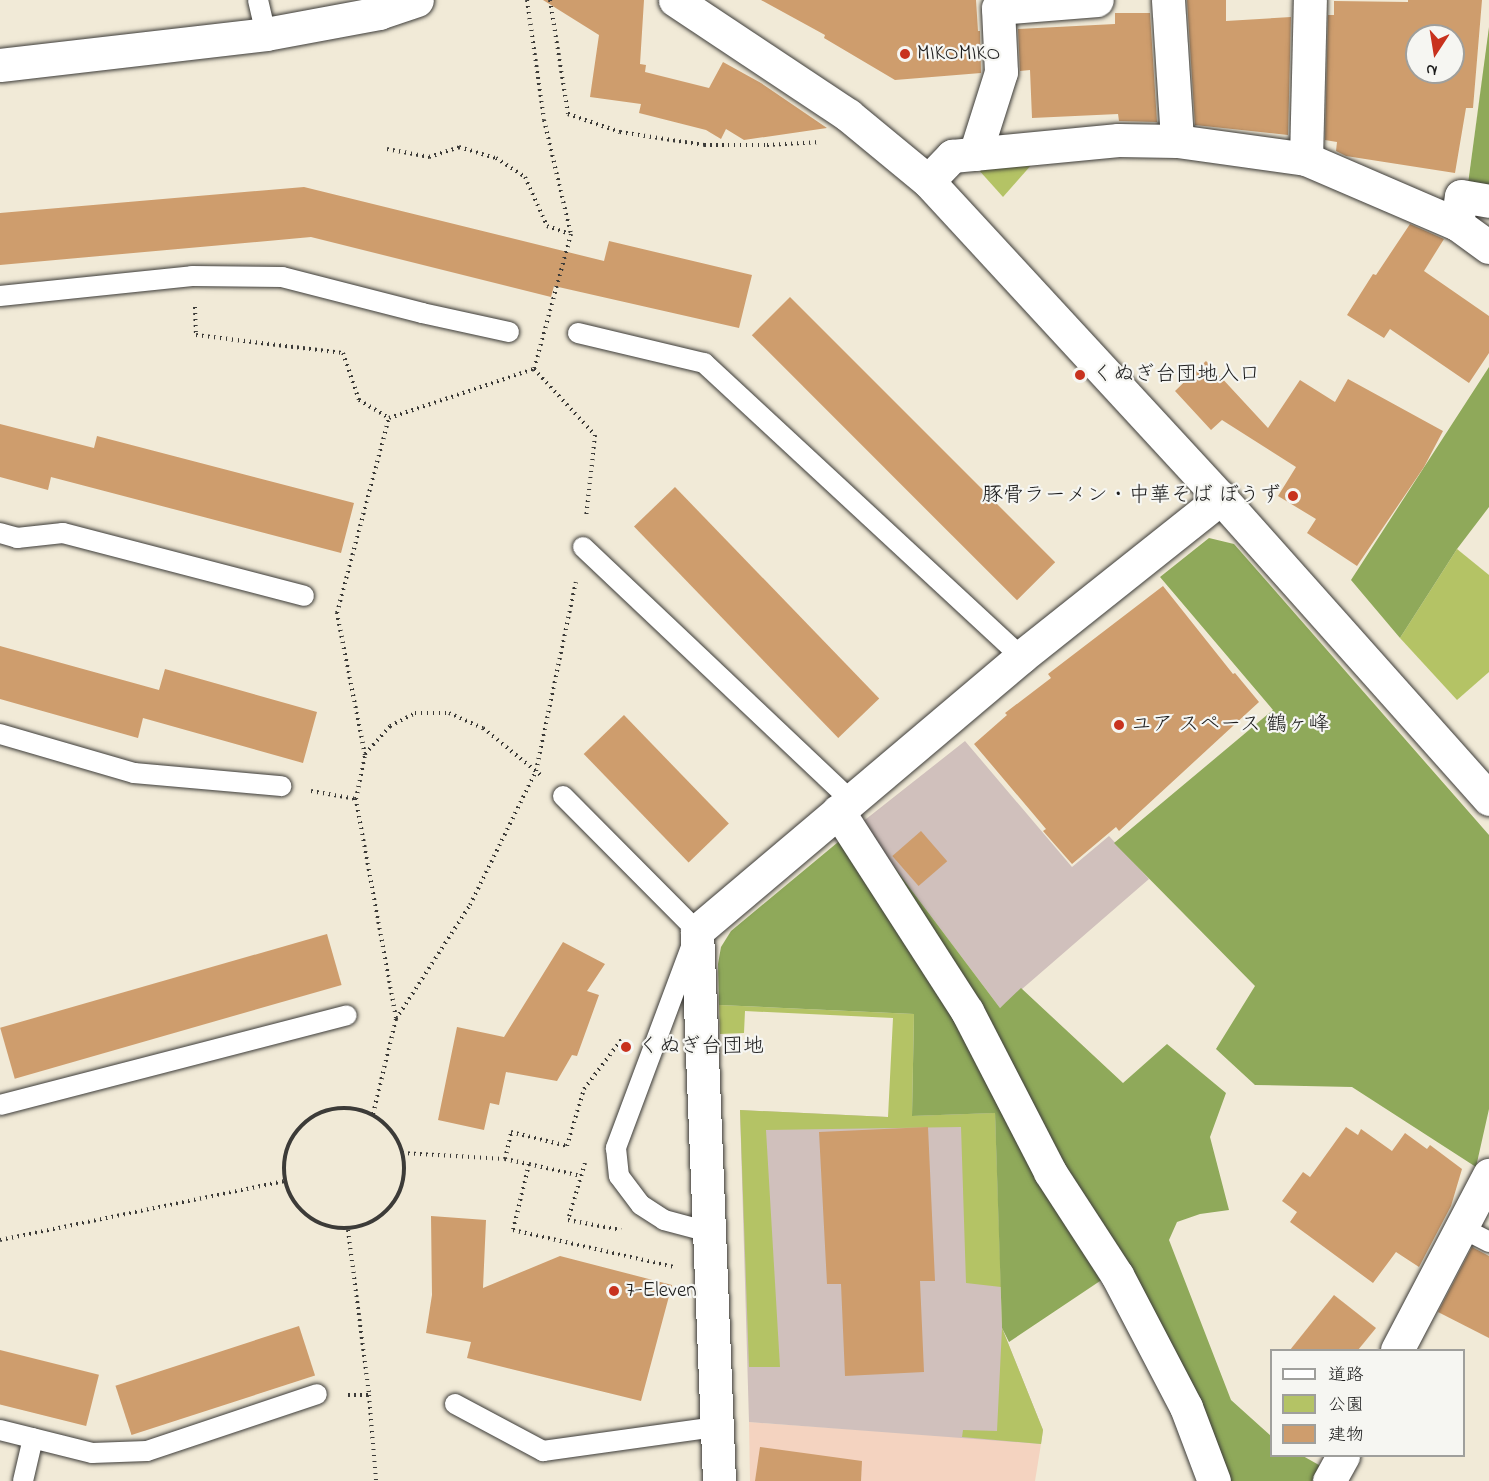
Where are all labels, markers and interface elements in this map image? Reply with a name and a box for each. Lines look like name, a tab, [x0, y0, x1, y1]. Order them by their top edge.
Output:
north arrow	[1405, 24, 1465, 84]
place label: MIKOMIKO	[917, 41, 1000, 67]
marker: MIKOMIKO	[898, 47, 912, 61]
text: N	[1424, 57, 1439, 83]
place label: くぬぎ台団地入口	[1092, 362, 1260, 388]
marker: くぬぎ台団地入口	[1073, 368, 1087, 382]
place label: 豚骨ラーメン・中華そば ぼうず	[982, 483, 1281, 509]
marker: 豚骨ラーメン・中華そば ぼうず	[1286, 489, 1300, 503]
place label: ユア スペース 鶴ヶ峰	[1131, 712, 1330, 738]
marker: ユア スペース 鶴ヶ峰	[1112, 718, 1126, 732]
place label: くぬぎ台団地	[638, 1034, 764, 1060]
marker: くぬぎ台団地	[619, 1040, 633, 1054]
place label: 7-Eleven	[626, 1278, 697, 1304]
marker: 7-Eleven	[607, 1284, 621, 1298]
legend	[1270, 1349, 1465, 1457]
text: 道路	[1328, 1363, 1364, 1389]
text: 公園	[1328, 1393, 1364, 1419]
text: 建物	[1328, 1423, 1364, 1449]

